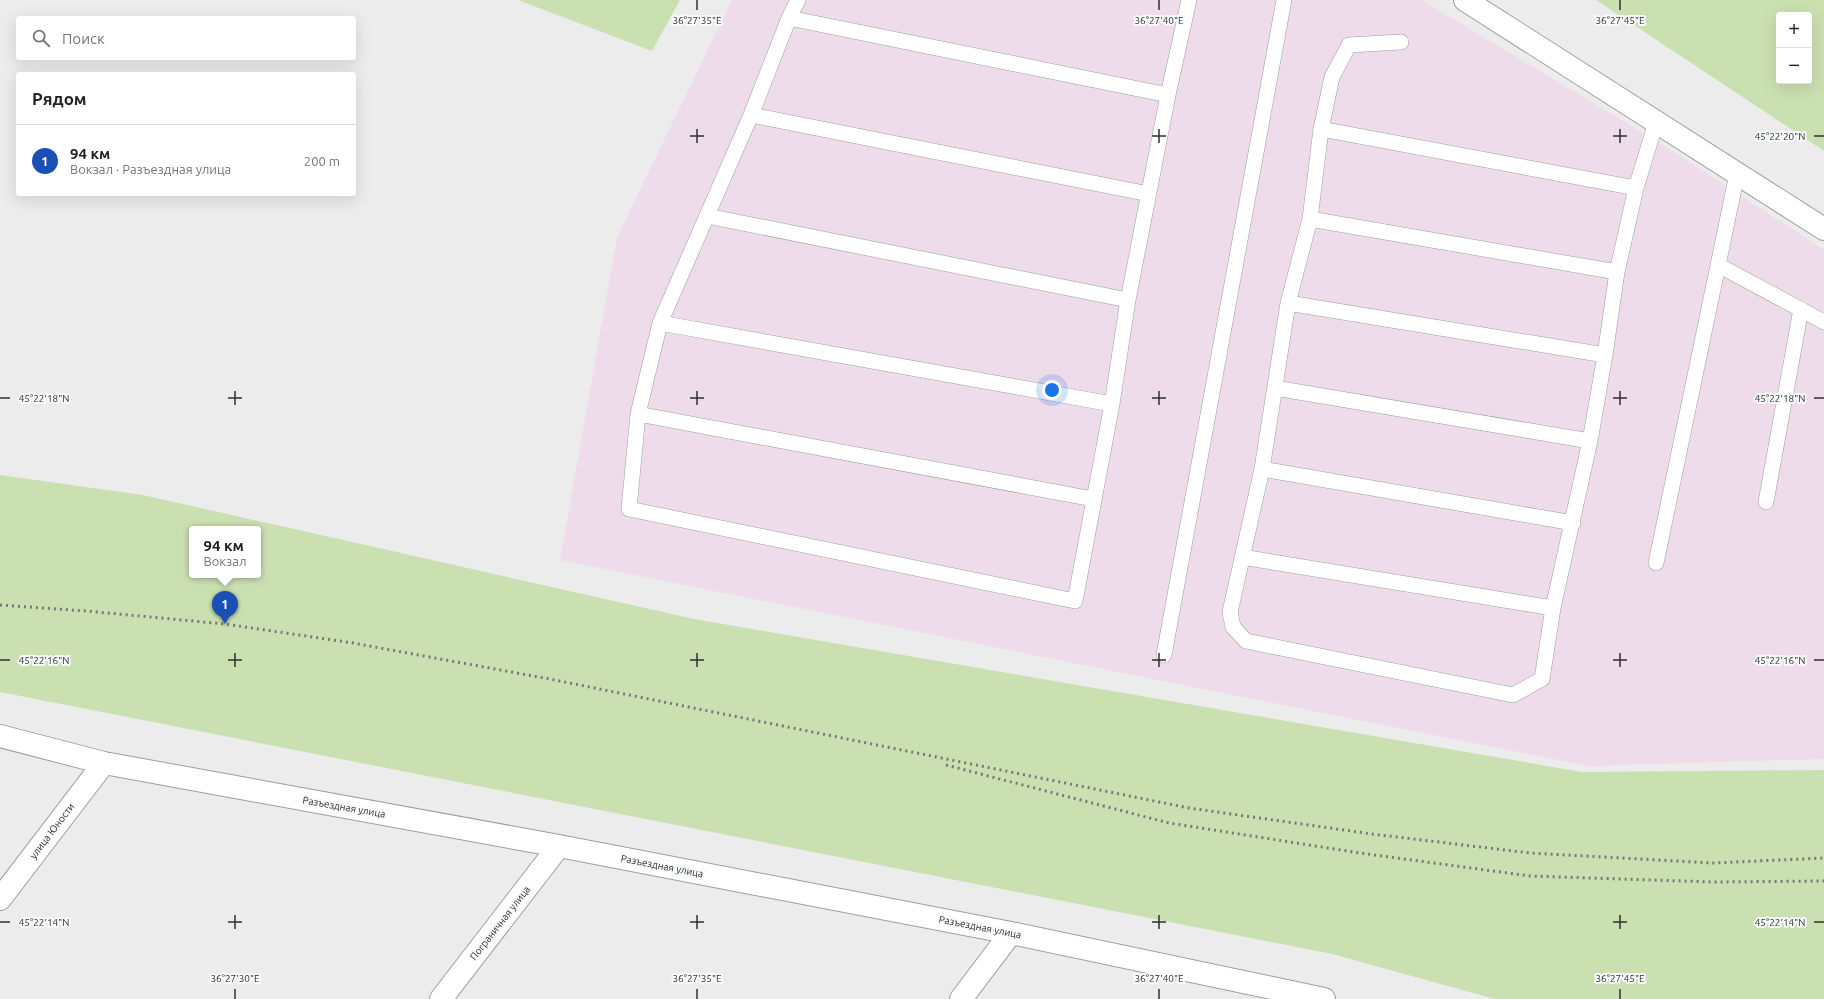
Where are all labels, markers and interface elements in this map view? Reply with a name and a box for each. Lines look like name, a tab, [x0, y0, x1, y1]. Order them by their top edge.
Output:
map controls	[1776, 12, 1812, 84]
button: +	[1776, 12, 1812, 48]
text: 36°27'35"E	[672, 15, 722, 26]
text: 36°27'40"E	[1134, 15, 1184, 26]
text: 36°27'45"E	[1595, 15, 1645, 26]
search box	[16, 16, 356, 60]
icon: search	[30, 27, 52, 49]
text: Поиск	[62, 30, 105, 47]
button: −	[1776, 48, 1812, 84]
text: Рядом	[32, 89, 87, 108]
text: 45°22'20"N	[1755, 131, 1805, 142]
text: 94 км	[70, 145, 110, 162]
text: 1	[41, 154, 49, 168]
text: 200 m	[304, 154, 340, 168]
text: Вокзал · Разъездная улица	[70, 162, 231, 176]
your location	[1042, 380, 1062, 400]
text: 45°22'18"N	[19, 393, 69, 404]
text: 45°22'18"N	[1755, 393, 1805, 404]
popup	[189, 526, 261, 578]
text: 94 км	[203, 537, 244, 554]
text: Вокзал	[203, 554, 247, 568]
pin: 1	[212, 591, 238, 624]
text: 45°22'16"N	[19, 655, 69, 666]
text: 45°22'16"N	[1755, 655, 1805, 666]
street label: Разъездная улица	[302, 794, 386, 820]
street label: улица Юности	[28, 801, 77, 861]
street label: Разъездная улица	[620, 853, 704, 879]
street label: Пограничная улица	[468, 884, 532, 962]
street label: Разъездная улица	[938, 914, 1022, 940]
text: 45°22'14"N	[19, 917, 69, 928]
text: 45°22'14"N	[1755, 917, 1805, 928]
text: 36°27'30"E	[210, 973, 260, 984]
text: 36°27'35"E	[672, 973, 722, 984]
text: 36°27'40"E	[1134, 973, 1184, 984]
text: 36°27'45"E	[1595, 973, 1645, 984]

